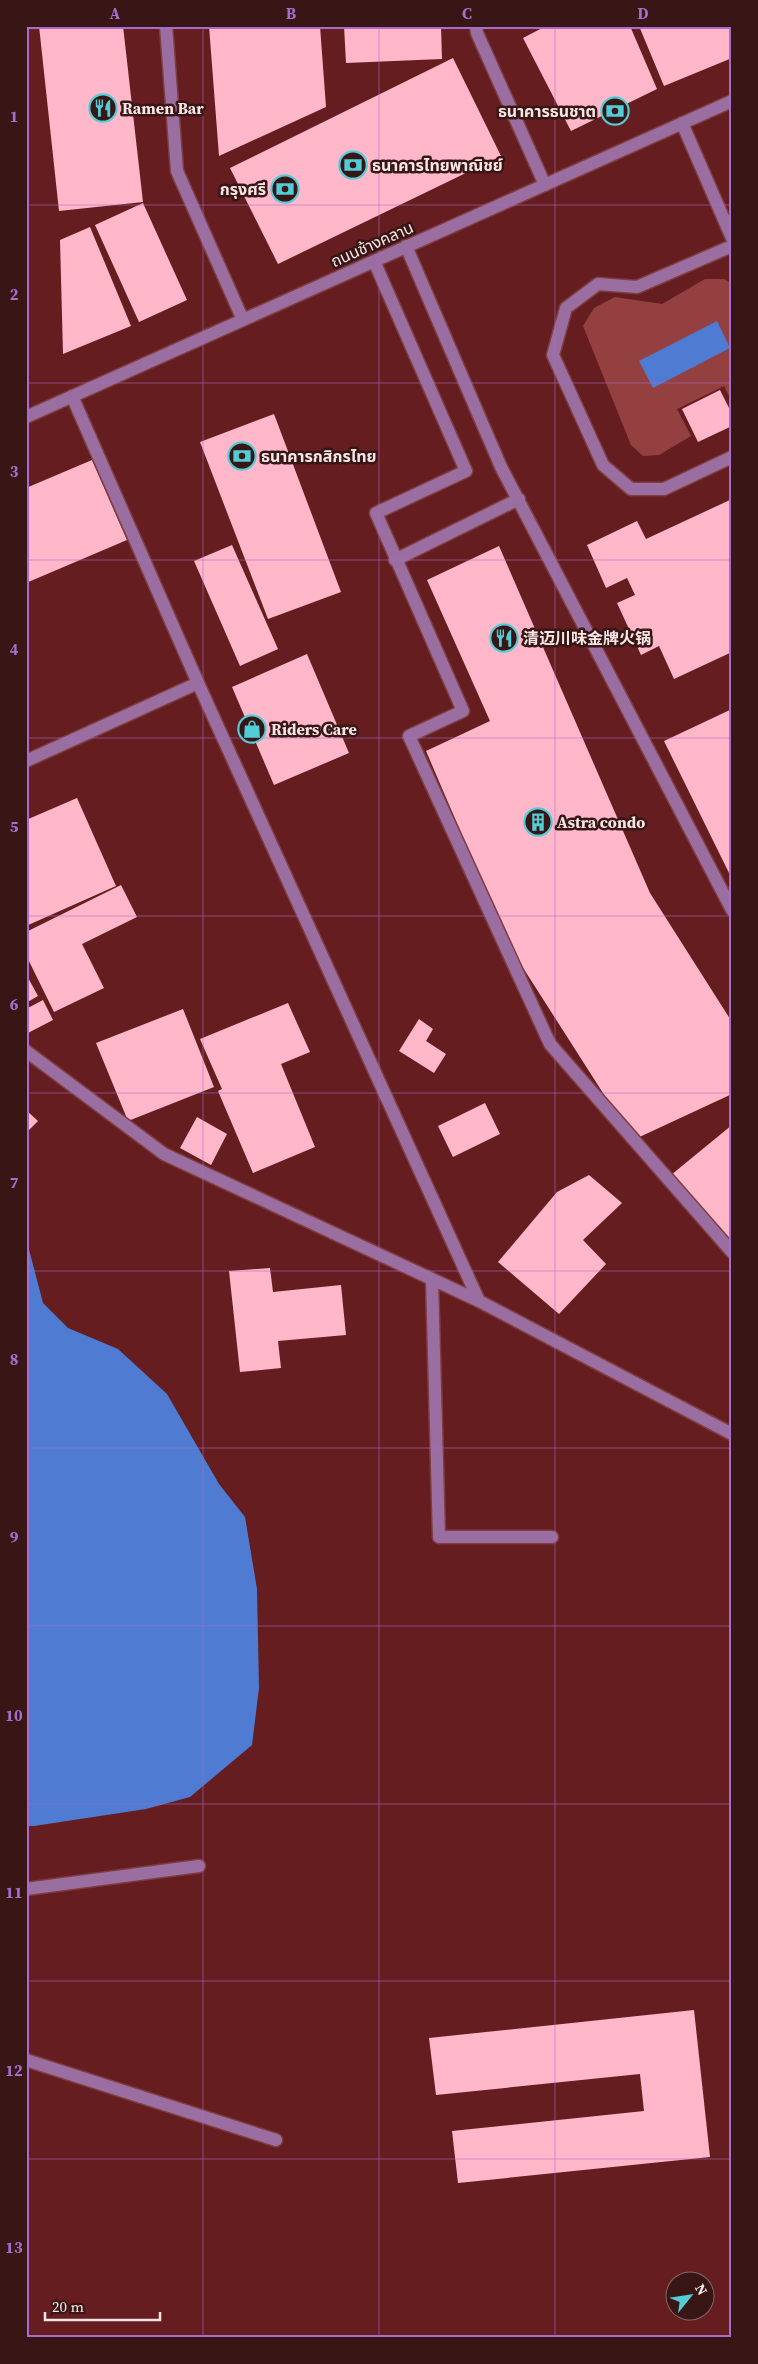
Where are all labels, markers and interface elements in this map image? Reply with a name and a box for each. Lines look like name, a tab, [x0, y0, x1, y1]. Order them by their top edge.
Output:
text: A	[110, 2, 121, 24]
text: B	[286, 2, 297, 24]
text: C	[462, 2, 472, 24]
text: D	[637, 2, 649, 24]
restaurant icon: Ramen Bar	[88, 93, 118, 123]
bank icon: ธนาคารธนชาต	[600, 96, 630, 126]
place label: Ramen Bar	[122, 97, 204, 119]
place label: ธนาคารธนชาต	[498, 100, 596, 122]
text: 1	[10, 105, 18, 127]
bank icon: ธนาคารไทยพาณิชย์	[338, 150, 368, 180]
place label: ธนาคารไทยพาณิชย์	[372, 154, 503, 176]
bank icon: กรุงศรี	[270, 174, 300, 204]
place label: กรุงศรี	[220, 178, 266, 200]
street label: ถนนช้างคลาน	[327, 216, 417, 272]
text: 2	[10, 283, 19, 305]
bank icon: ธนาคารกสิกรไทย	[227, 441, 257, 471]
place label: ธนาคารกสิกรไทย	[261, 445, 377, 467]
text: 3	[10, 460, 19, 482]
restaurant icon: 清迈川味金牌火锅	[489, 623, 519, 653]
place label: 清迈川味金牌火锅	[523, 627, 651, 649]
text: 4	[10, 638, 19, 660]
shop icon: Riders Care	[237, 714, 267, 744]
place label: Riders Care	[271, 718, 357, 740]
building icon: Astra condo	[523, 807, 553, 837]
place label: Astra condo	[557, 811, 645, 833]
text: 5	[10, 815, 19, 837]
text: 6	[10, 993, 19, 1015]
text: 7	[10, 1171, 19, 1193]
text: 8	[10, 1348, 18, 1370]
text: 9	[10, 1526, 19, 1548]
text: 10	[5, 1704, 23, 1726]
text: 11	[5, 1881, 23, 1903]
text: 12	[5, 2059, 23, 2081]
text: 13	[5, 2236, 23, 2258]
north arrow	[666, 2272, 716, 2322]
text: N	[690, 2280, 712, 2299]
scale bar	[45, 2289, 160, 2321]
text: 20 m	[52, 2296, 84, 2317]

